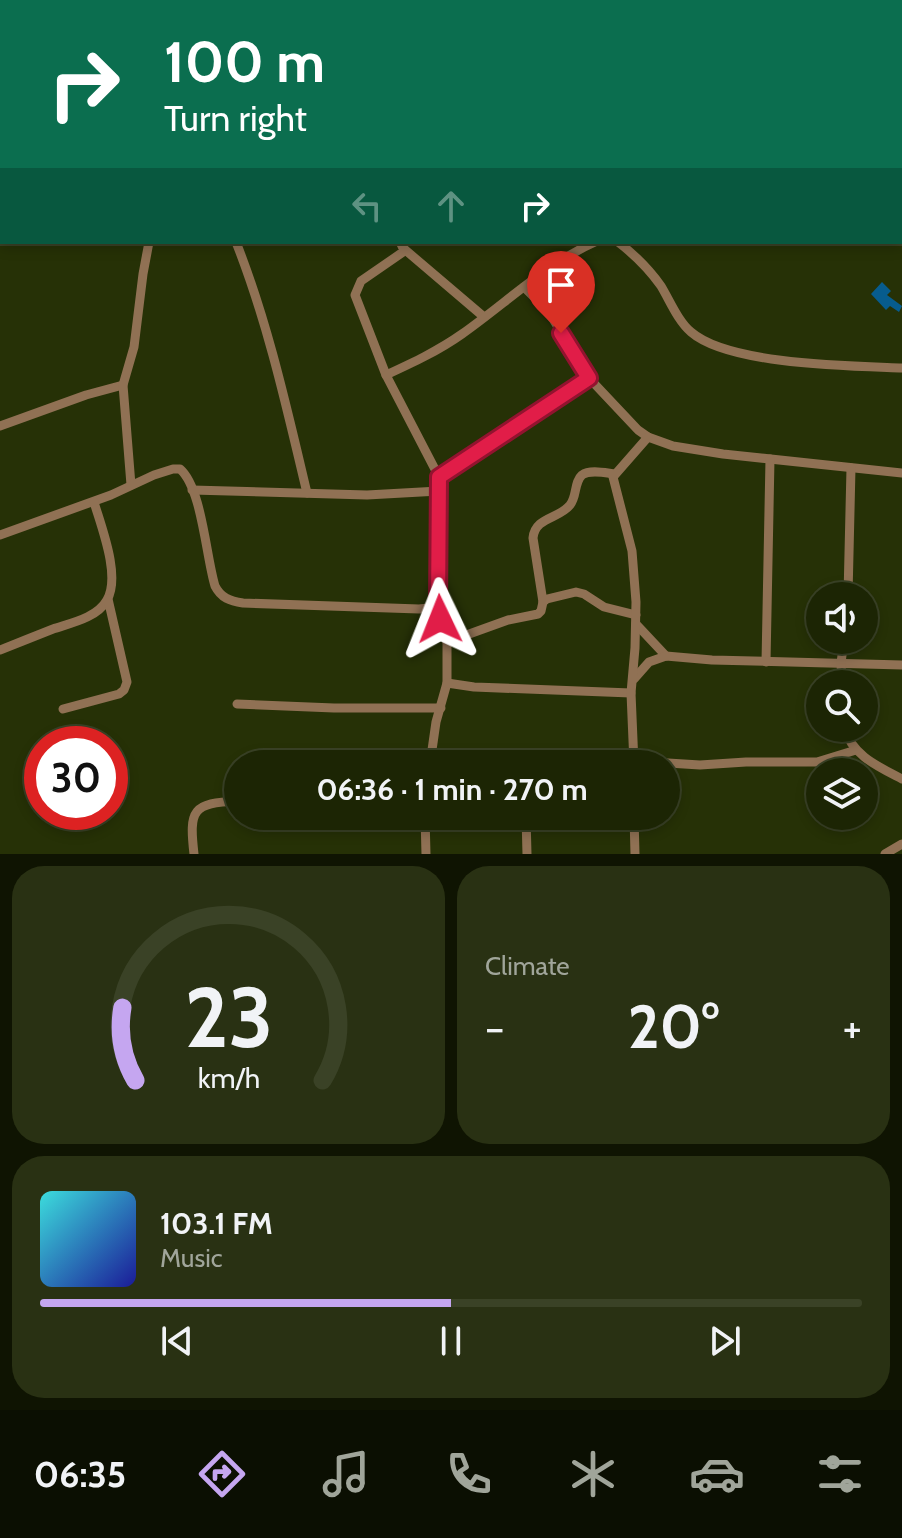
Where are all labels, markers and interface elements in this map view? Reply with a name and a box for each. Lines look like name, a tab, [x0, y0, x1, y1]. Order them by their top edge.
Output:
text: 100 m	[164, 28, 325, 96]
icon: right	[32, 32, 136, 136]
text: Turn right	[164, 96, 307, 140]
icon: left	[345, 184, 389, 228]
icon: ahead	[429, 184, 473, 228]
icon: right	[513, 184, 557, 228]
pin	[527, 251, 595, 333]
icon: arrive	[539, 263, 583, 307]
position arrow	[398, 577, 482, 661]
map controls	[806, 582, 878, 830]
button: sound	[806, 582, 878, 654]
button: search	[806, 670, 878, 742]
speed limit sign: 30	[24, 726, 128, 830]
button: layers	[806, 758, 878, 830]
text: 06:36 · 1 min · 270 m	[316, 771, 588, 808]
text: Climate	[485, 950, 570, 982]
text: 23	[184, 967, 273, 1068]
text: 20°	[628, 990, 719, 1063]
text: −	[485, 1001, 504, 1054]
text: +	[843, 1001, 862, 1054]
text: km/h	[197, 1060, 260, 1095]
text: 103.1 FM	[160, 1205, 273, 1242]
text: Music	[160, 1242, 223, 1274]
icon: previous	[155, 1319, 199, 1363]
icon: pause	[429, 1319, 473, 1363]
icon: next	[703, 1319, 747, 1363]
icon: directions	[194, 1446, 250, 1502]
icon: music	[318, 1446, 374, 1502]
icon: phone	[441, 1446, 497, 1502]
icon: climate	[565, 1446, 621, 1502]
icon: car	[689, 1446, 745, 1502]
icon: filters	[812, 1446, 868, 1502]
text: 06:35	[34, 1452, 126, 1496]

